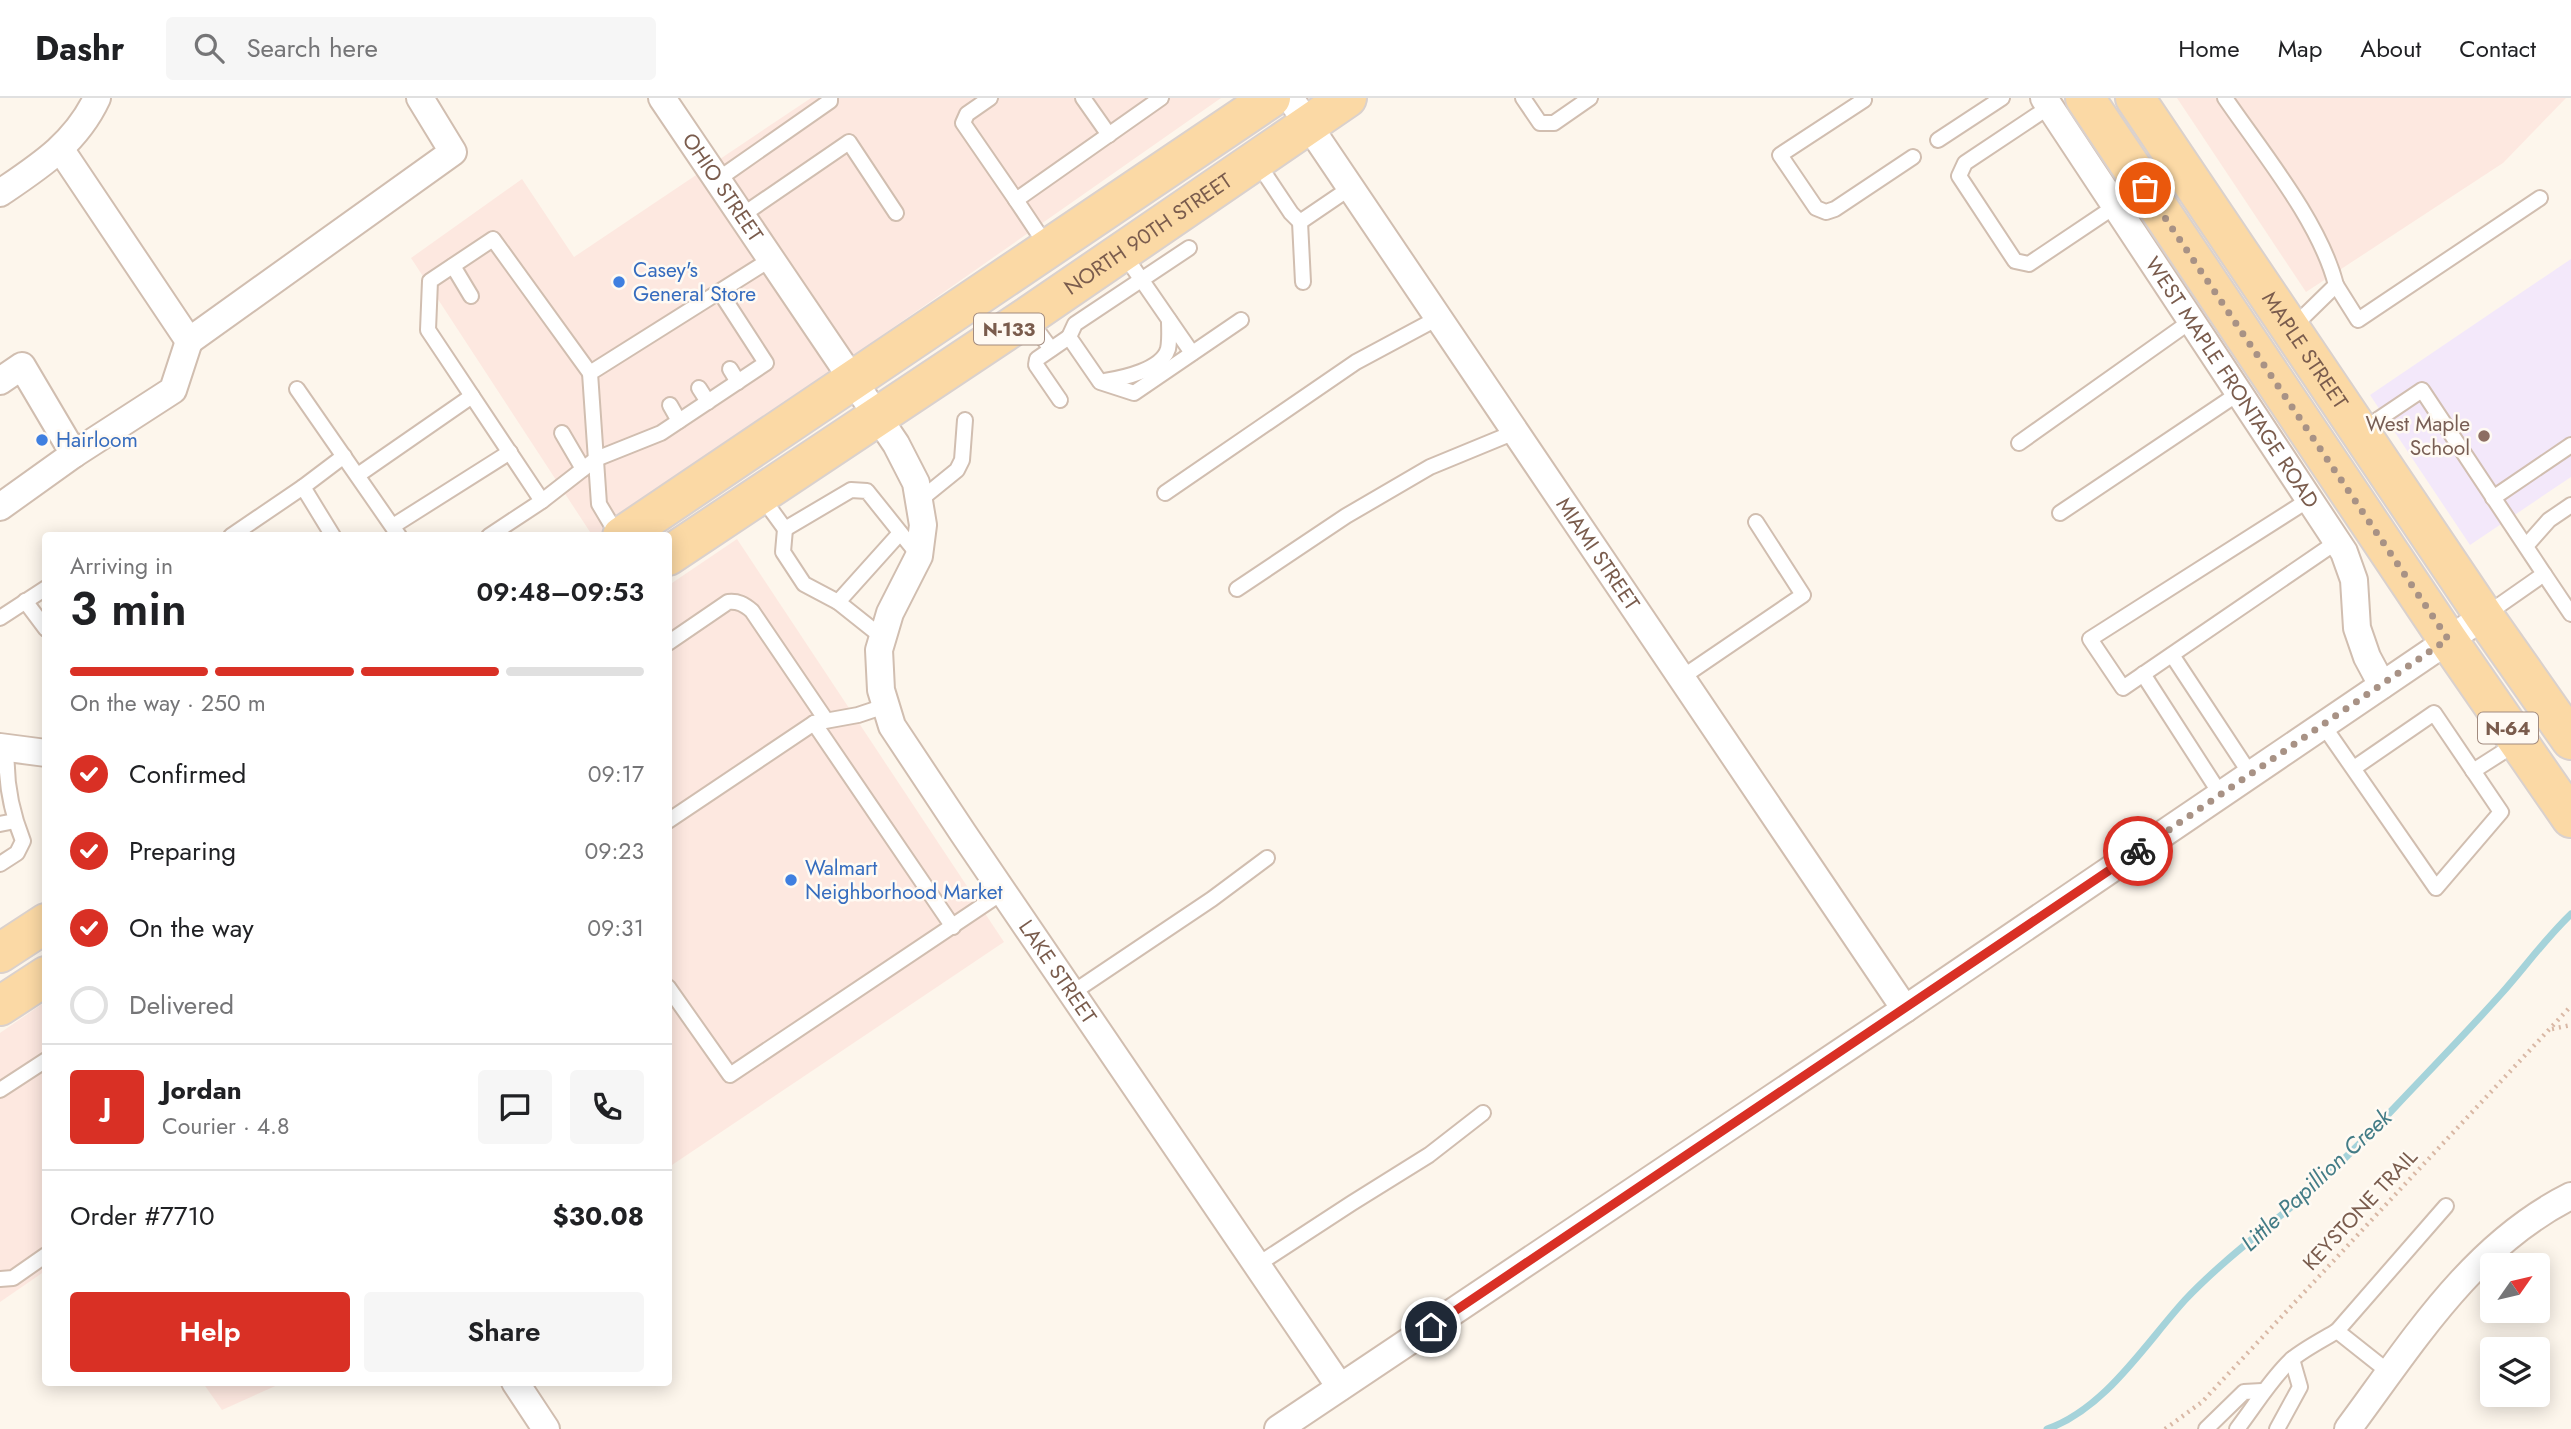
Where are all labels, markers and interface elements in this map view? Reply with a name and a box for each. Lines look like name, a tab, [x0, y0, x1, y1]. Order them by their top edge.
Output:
search box	[166, 17, 656, 80]
text: Dashr	[35, 25, 124, 72]
icon: search	[190, 29, 228, 67]
text: Search here	[246, 29, 378, 67]
text: Home	[2178, 31, 2240, 66]
text: Map	[2278, 31, 2322, 66]
text: About	[2360, 31, 2421, 66]
text: Contact	[2459, 31, 2536, 66]
street label: OHIO STREET	[675, 127, 770, 248]
pin	[2115, 158, 2175, 218]
street label: NORTH 90TH STREET	[1058, 166, 1238, 302]
icon: bag	[2126, 169, 2164, 207]
street label: WEST MAPLE FRONTAGE ROAD	[2138, 251, 2326, 514]
place label: Casey's General Store	[633, 255, 756, 309]
marker: Casey's General Store	[611, 274, 627, 290]
street label: MAPLE STREET	[2255, 285, 2355, 415]
road number: N-133	[974, 314, 1044, 344]
place label: West Maple School	[2366, 409, 2470, 463]
place label: Hairloom	[56, 425, 138, 455]
marker: West Maple School	[2476, 428, 2492, 444]
marker: Hairloom	[34, 432, 50, 448]
street label: MIAMI STREET	[1549, 491, 1647, 617]
text: Arriving in	[70, 549, 173, 583]
text: 09:48–09:53	[476, 573, 644, 611]
text: 3 min	[70, 576, 187, 642]
text: On the way · 250 m	[70, 686, 266, 720]
road number: N-64	[2478, 712, 2538, 744]
icon: check	[70, 755, 108, 793]
text: Confirmed	[129, 755, 246, 793]
text: 09:17	[588, 757, 644, 791]
courier	[2103, 816, 2173, 886]
icon: check	[70, 832, 108, 870]
text: Preparing	[129, 832, 236, 870]
icon: bike	[2119, 832, 2157, 870]
text: 09:23	[584, 834, 644, 868]
place label: Walmart Neighborhood Market	[805, 853, 1003, 907]
marker: Walmart Neighborhood Market	[783, 872, 799, 888]
icon: check	[70, 909, 108, 947]
text: On the way	[129, 909, 254, 947]
text: 09:31	[587, 911, 644, 945]
street label: LAKE STREET	[1011, 914, 1104, 1030]
text: Delivered	[129, 986, 234, 1024]
button: chat	[478, 1070, 552, 1144]
button: phone	[570, 1070, 644, 1144]
text: Jordan	[162, 1071, 242, 1109]
text: J	[103, 1088, 111, 1126]
water label: Little Papillion Creek	[2233, 1100, 2400, 1259]
text: Courier · 4.8	[162, 1109, 290, 1143]
street label: KEYSTONE TRAIL	[2296, 1142, 2425, 1277]
text: Order #7710	[70, 1197, 215, 1235]
text: $30.08	[553, 1197, 644, 1235]
north arrow	[2480, 1253, 2550, 1323]
map controls	[2480, 1253, 2550, 1407]
button: Help	[70, 1292, 350, 1372]
button: Share	[364, 1292, 644, 1372]
pin	[1401, 1297, 1461, 1357]
icon: home	[1412, 1308, 1450, 1346]
button: layers	[2480, 1337, 2550, 1407]

